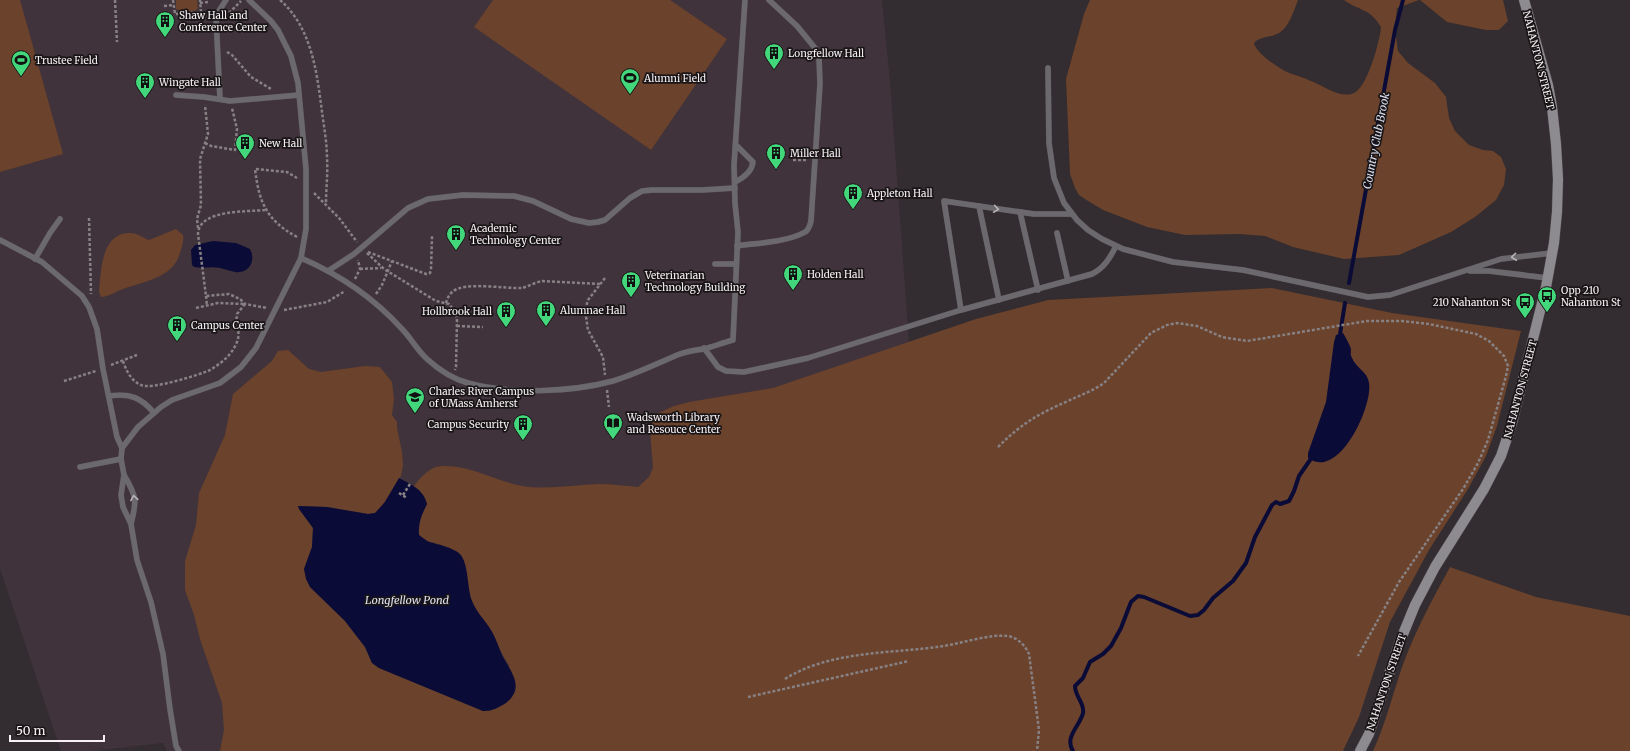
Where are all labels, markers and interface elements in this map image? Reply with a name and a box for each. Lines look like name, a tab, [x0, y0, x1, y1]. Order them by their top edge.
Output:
place label: Shaw Hall and Conference Center	[179, 9, 267, 34]
street label: NAHANTON STREET	[1520, 9, 1557, 111]
building icon: Shaw Hall and Conference Center	[154, 10, 176, 38]
building icon: Longfellow Hall	[763, 42, 785, 70]
place label: Longfellow Hall	[788, 47, 864, 60]
sports icon: Trustee Field	[10, 49, 32, 77]
place label: Trustee Field	[35, 54, 98, 67]
sports icon: Alumni Field	[619, 67, 641, 95]
building icon: Wingate Hall	[134, 71, 156, 99]
place label: Alumni Field	[643, 72, 706, 85]
place label: Wingate Hall	[158, 76, 221, 89]
water label: Country Club Brook	[1360, 92, 1392, 190]
building icon: New Hall	[234, 132, 256, 160]
place label: New Hall	[259, 137, 302, 150]
building icon: Miller Hall	[765, 142, 787, 170]
place label: Miller Hall	[790, 147, 841, 160]
building icon: Appleton Hall	[842, 182, 864, 210]
place label: Appleton Hall	[866, 187, 933, 200]
one-way arrow	[993, 204, 999, 213]
place label: Academic Technology Center	[469, 222, 561, 247]
building icon: Academic Technology Center	[445, 223, 467, 251]
one-way arrow	[1510, 252, 1517, 261]
building icon: Holden Hall	[782, 263, 804, 291]
place label: Holden Hall	[807, 268, 864, 281]
place label: Veterinarian Technology Building	[644, 269, 745, 294]
building icon: Veterinarian Technology Building	[620, 270, 642, 298]
place label: Opp 210 Nahanton St	[1561, 284, 1621, 309]
bus stop icon: Opp 210 Nahanton St	[1536, 285, 1558, 313]
bus stop icon: 210 Nahanton St	[1514, 291, 1536, 319]
place label: 210 Nahanton St	[1433, 296, 1511, 309]
building icon: Alumnae Hall	[535, 299, 557, 327]
building icon: Hollbrook Hall	[495, 300, 517, 328]
place label: Alumnae Hall	[559, 304, 626, 317]
place label: Hollbrook Hall	[422, 305, 492, 318]
building icon: Campus Center	[166, 314, 188, 342]
place label: Campus Center	[191, 319, 264, 332]
street label: NAHANTON STREET	[1501, 338, 1540, 440]
place label: Charles River Campus of UMass Amherst	[429, 385, 534, 410]
school or university icon: Charles River Campus of UMass Amherst	[404, 386, 426, 414]
place label: Wadsworth Library and Resouce Center	[626, 411, 721, 436]
library icon: Wadsworth Library and Resouce Center	[602, 412, 624, 440]
building icon: Campus Security	[512, 413, 534, 441]
place label: Campus Security	[427, 418, 509, 431]
one-way arrow	[131, 495, 139, 502]
water label: Longfellow Pond	[365, 593, 450, 607]
street label: NAHANTON STREET	[1364, 632, 1409, 732]
scale bar	[10, 717, 104, 743]
text: 50 m	[16, 723, 45, 738]

